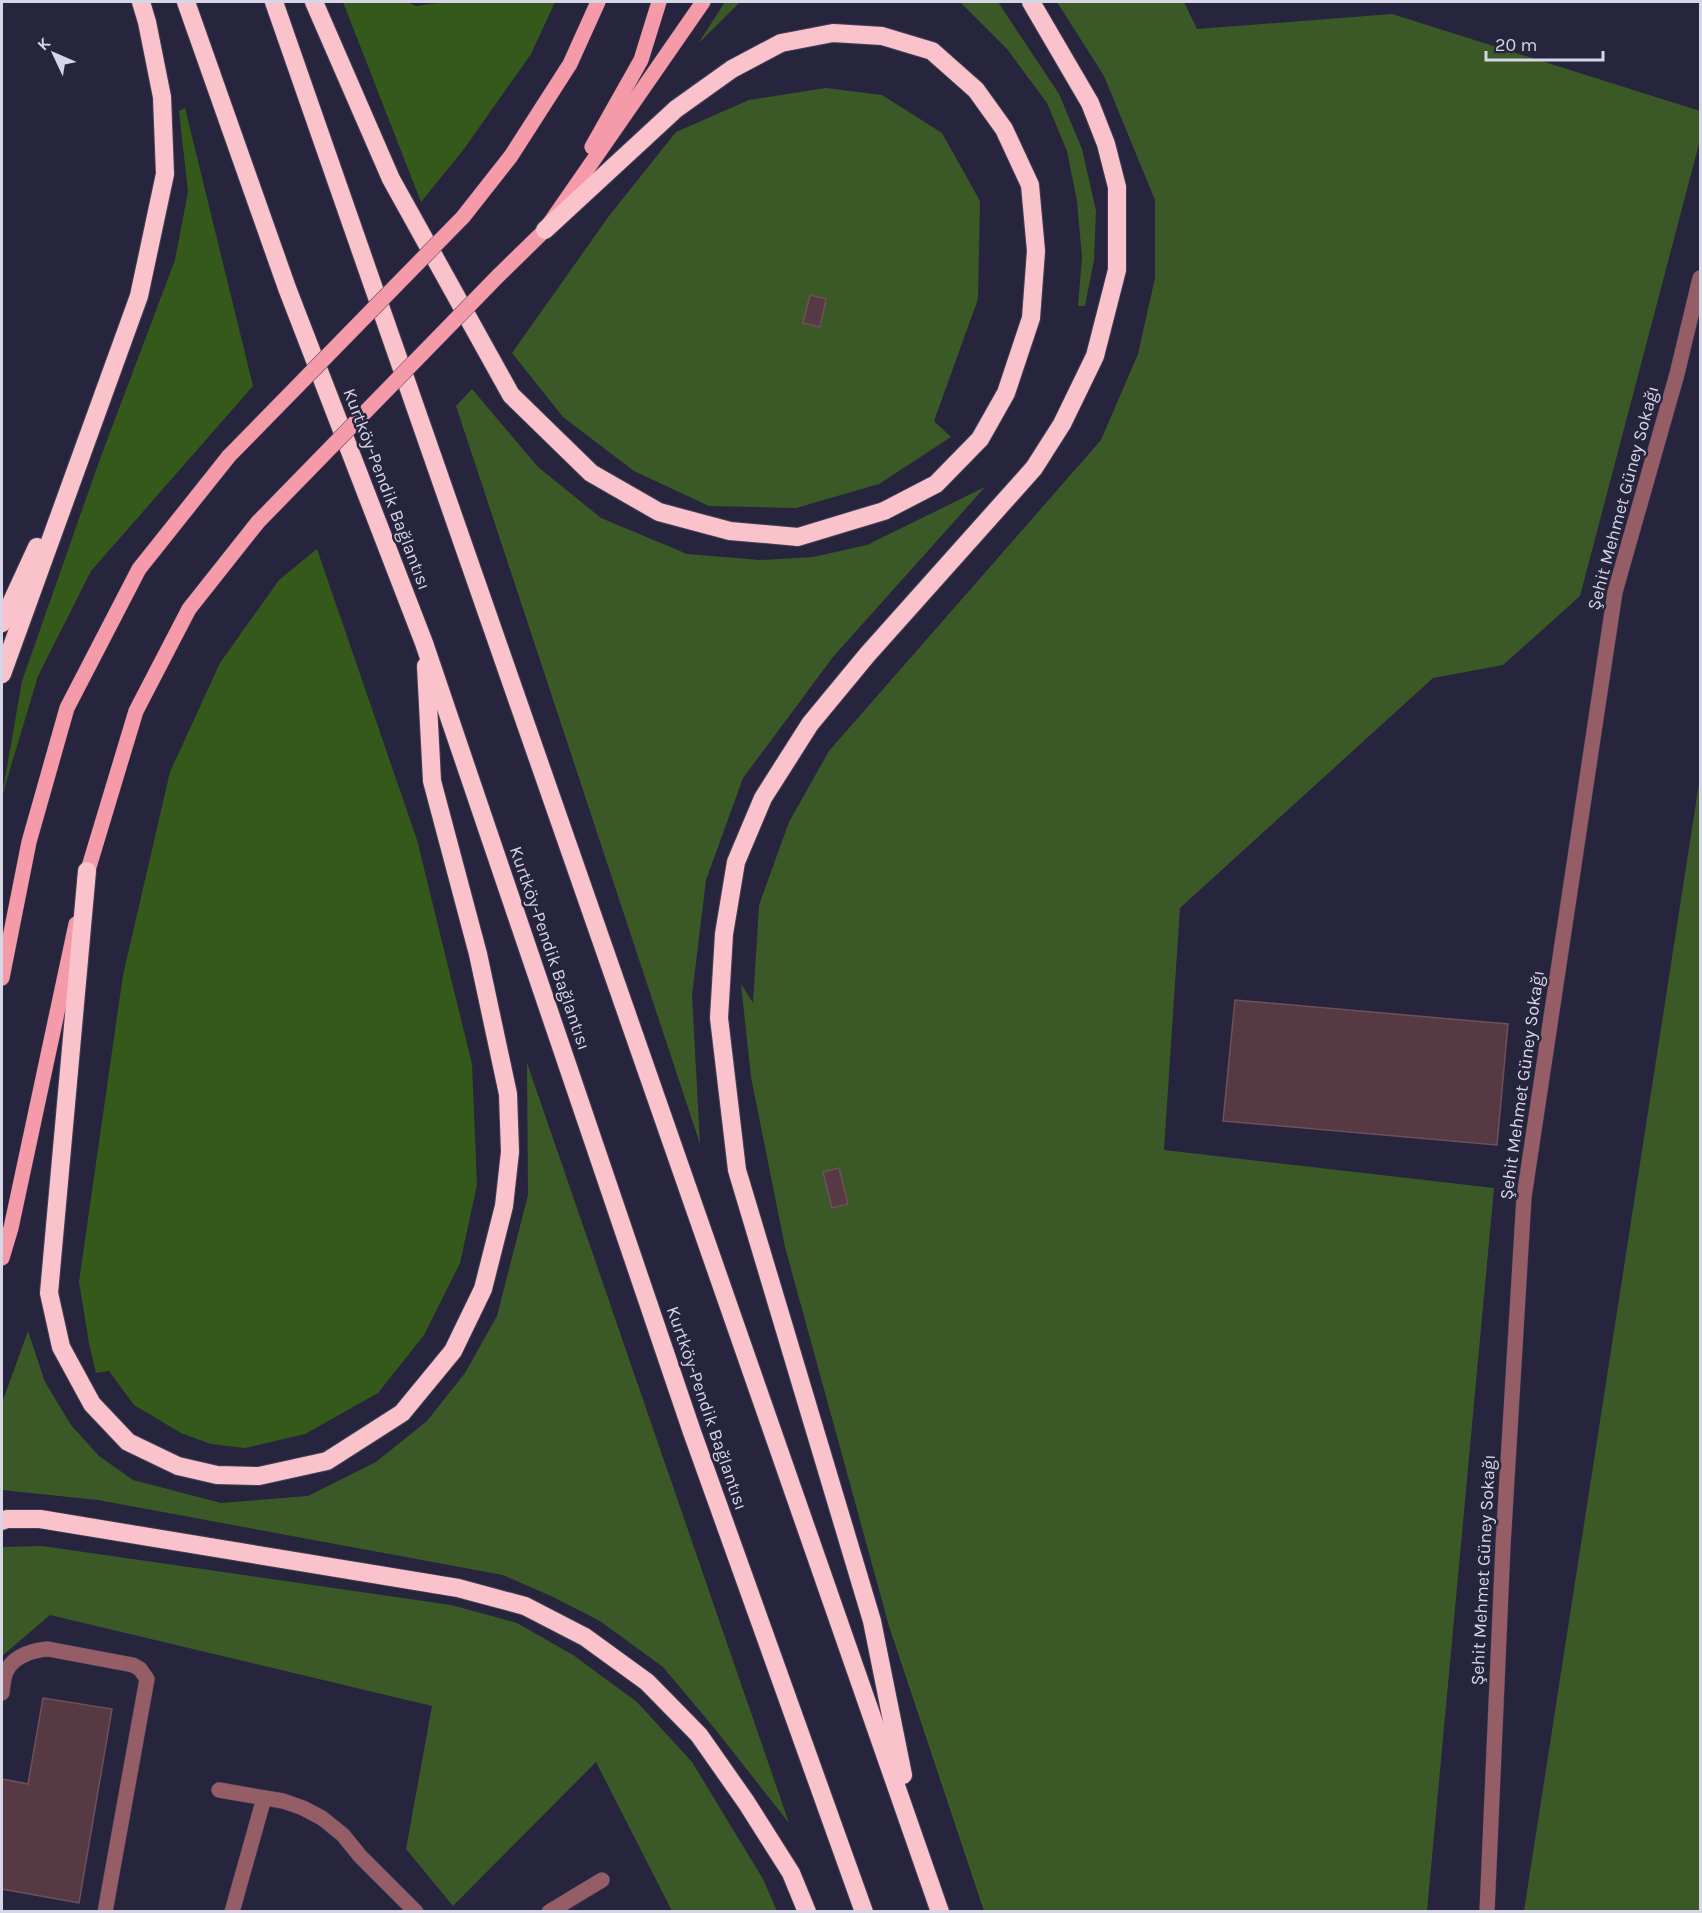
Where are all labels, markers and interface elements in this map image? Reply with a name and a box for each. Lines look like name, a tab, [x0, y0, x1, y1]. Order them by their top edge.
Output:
north arrow	[24, 24, 84, 84]
scale bar	[1486, 24, 1603, 62]
text: K	[33, 33, 54, 54]
text: 20 m	[1495, 34, 1537, 56]
street label: Şehit Mehmet Güney Sokağı	[1582, 383, 1664, 613]
street label: Kurtköy-Pendik Bağlantısı	[338, 385, 436, 593]
street label: Kurtköy-Pendik Bağlantısı	[505, 843, 595, 1053]
street label: Şehit Mehmet Güney Sokağı	[1495, 969, 1549, 1201]
street label: Kurtköy-Pendik Bağlantısı	[662, 1303, 752, 1513]
street label: Şehit Mehmet Güney Sokağı	[1466, 1454, 1500, 1686]

